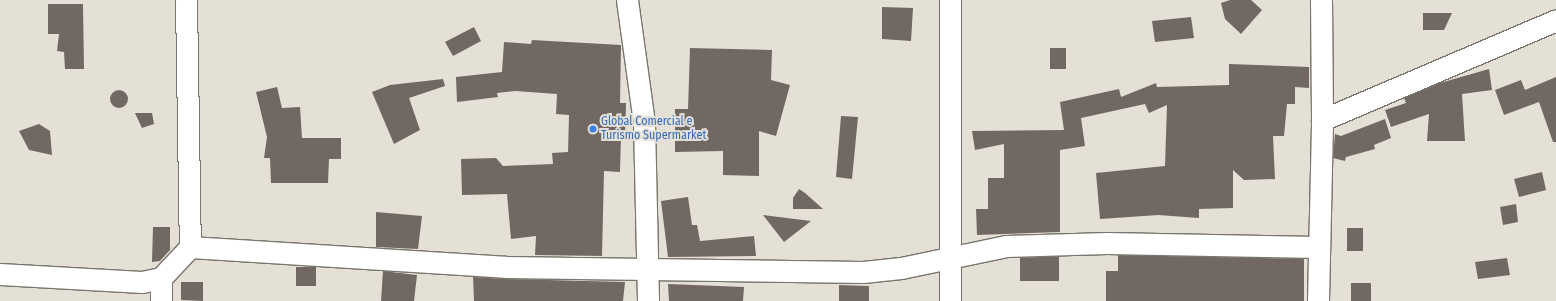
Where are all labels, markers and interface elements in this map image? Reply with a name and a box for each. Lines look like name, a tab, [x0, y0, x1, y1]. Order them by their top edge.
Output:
place label: Global Comercial e Turismo Supermarket	[601, 115, 706, 143]
marker: Global Comercial e Turismo Supermarket	[588, 124, 598, 134]

